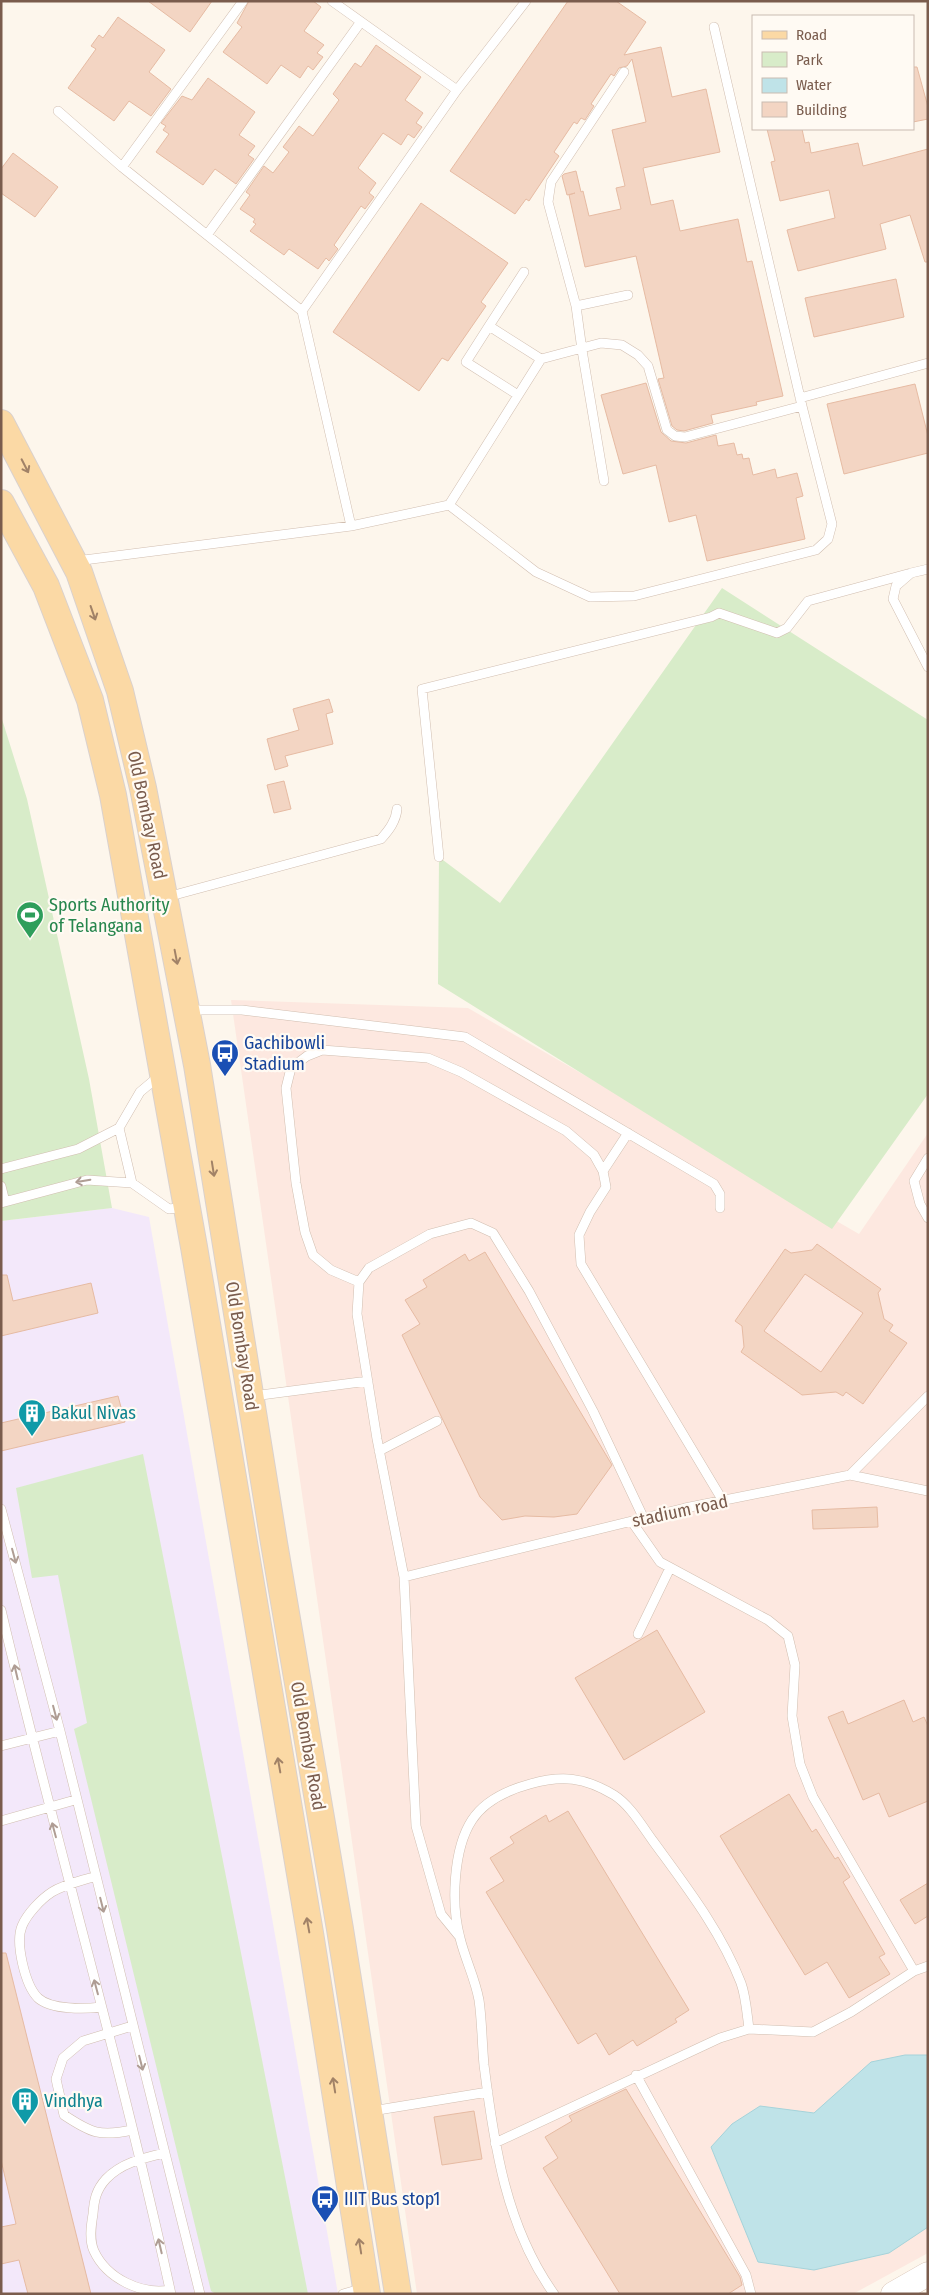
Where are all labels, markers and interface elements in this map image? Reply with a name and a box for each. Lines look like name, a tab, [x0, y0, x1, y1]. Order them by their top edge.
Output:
legend	[752, 15, 914, 130]
text: Road	[796, 26, 827, 44]
text: Park	[796, 51, 823, 69]
text: Water	[796, 76, 832, 94]
text: Building	[796, 101, 847, 119]
one-way arrow	[21, 458, 30, 473]
one-way arrow	[89, 605, 98, 620]
street label: Old Bombay Road	[123, 749, 171, 881]
place label: Sports Authority of Telangana	[49, 894, 169, 937]
sports icon: Sports Authority of Telangana	[15, 900, 45, 939]
one-way arrow	[172, 949, 182, 965]
place label: Gachibowli Stadium	[244, 1032, 325, 1075]
bus stop icon: Gachibowli Stadium	[210, 1038, 240, 1077]
one-way arrow	[208, 1161, 218, 1177]
one-way arrow	[76, 1177, 92, 1187]
street label: Old Bombay Road	[221, 1280, 263, 1412]
building icon: Bakul Nivas	[17, 1398, 47, 1437]
place label: Bakul Nivas	[51, 1402, 136, 1424]
street label: stadium road	[630, 1490, 730, 1532]
one-way arrow	[9, 1547, 19, 1563]
one-way arrow	[11, 1664, 20, 1680]
street label: Old Bombay Road	[286, 1680, 330, 1812]
one-way arrow	[51, 1705, 60, 1721]
one-way arrow	[274, 1757, 284, 1773]
one-way arrow	[49, 1822, 59, 1838]
one-way arrow	[98, 1896, 108, 1912]
one-way arrow	[302, 1917, 312, 1933]
one-way arrow	[91, 1979, 100, 1995]
one-way arrow	[137, 2054, 146, 2070]
one-way arrow	[329, 2078, 339, 2094]
building icon: Vindhya	[10, 2086, 40, 2125]
place label: Vindhya	[44, 2090, 103, 2112]
bus stop icon: IIIT Bus stop1	[310, 2184, 340, 2223]
place label: IIIT Bus stop1	[344, 2188, 440, 2210]
one-way arrow	[354, 2238, 364, 2254]
one-way arrow	[155, 2239, 164, 2255]

